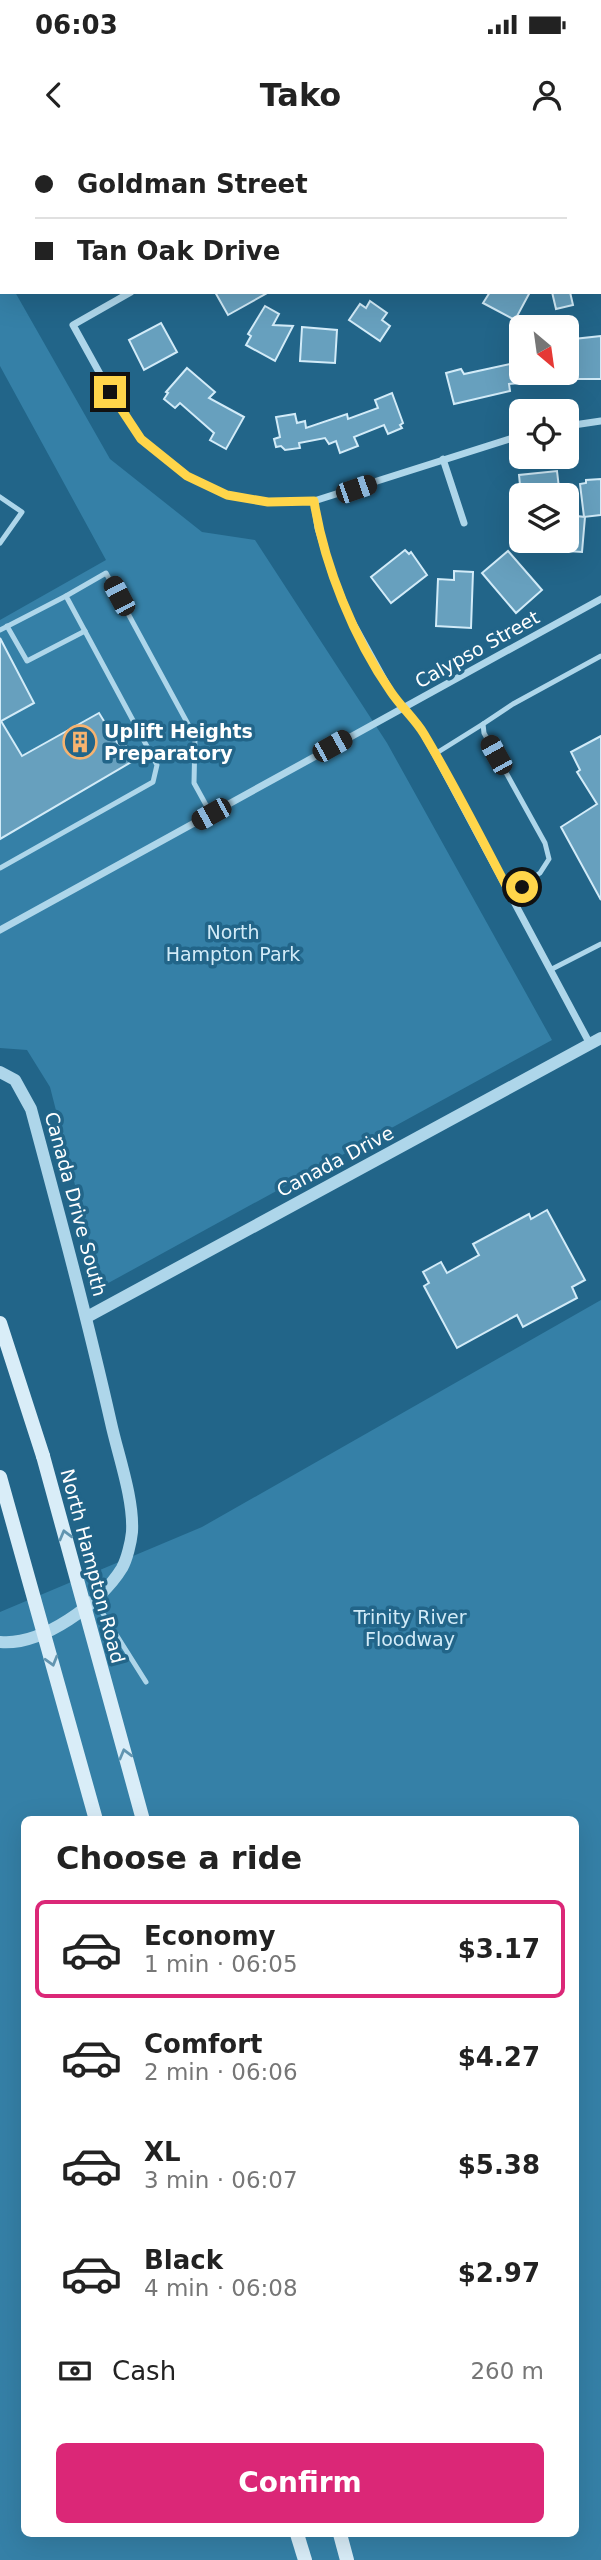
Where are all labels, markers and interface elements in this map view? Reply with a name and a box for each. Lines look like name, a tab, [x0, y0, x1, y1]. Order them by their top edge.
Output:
text: 06:03	[35, 10, 118, 40]
icon: back	[35, 76, 73, 114]
text: Tako	[260, 76, 341, 114]
icon: person	[528, 76, 566, 114]
text: Goldman Street	[77, 169, 308, 199]
text: Tan Oak Drive	[77, 236, 280, 266]
north arrow	[509, 315, 579, 385]
map controls	[509, 315, 579, 553]
route end	[94, 376, 126, 408]
button: locate	[509, 399, 579, 469]
car	[333, 472, 380, 506]
button: layers	[509, 483, 579, 553]
car	[100, 573, 139, 619]
street label: Calypso Street	[411, 606, 543, 692]
place label: Uplift Heights Preparatory	[104, 720, 253, 764]
building icon: Uplift Heights Preparatory	[61, 723, 99, 761]
car	[309, 727, 356, 765]
car	[477, 732, 516, 778]
car	[188, 795, 235, 833]
route start	[506, 871, 538, 903]
park label: North Hampton Park	[166, 921, 300, 965]
street label: Canada Drive South	[41, 1109, 111, 1299]
street label: Canada Drive	[273, 1121, 397, 1201]
street label: North Hampton Road	[56, 1466, 130, 1666]
one-way arrow	[59, 1529, 73, 1541]
park label: Trinity River Floodway	[352, 1606, 467, 1650]
one-way arrow	[43, 1654, 58, 1666]
one-way arrow	[119, 1748, 133, 1760]
text: Choose a ride	[56, 1839, 302, 1877]
icon: car	[60, 1918, 123, 1981]
text: Economy	[144, 1921, 275, 1951]
text: $3.17	[458, 1934, 540, 1964]
text: 1 min · 06:05	[144, 1951, 298, 1977]
icon: car	[60, 2026, 123, 2089]
text: Comfort	[144, 2029, 262, 2059]
text: $4.27	[458, 2042, 540, 2072]
text: 2 min · 06:06	[144, 2059, 298, 2085]
icon: car	[60, 2134, 123, 2197]
text: XL	[144, 2137, 181, 2167]
text: $5.38	[458, 2150, 540, 2180]
text: 3 min · 06:07	[144, 2167, 298, 2193]
icon: car	[60, 2242, 123, 2305]
text: Black	[144, 2245, 223, 2275]
text: $2.97	[458, 2258, 540, 2288]
text: 4 min · 06:08	[144, 2275, 298, 2301]
icon: cash	[56, 2352, 94, 2390]
text: Cash	[112, 2356, 176, 2386]
text: 260 m	[470, 2358, 544, 2384]
button: Confirm	[56, 2443, 544, 2523]

